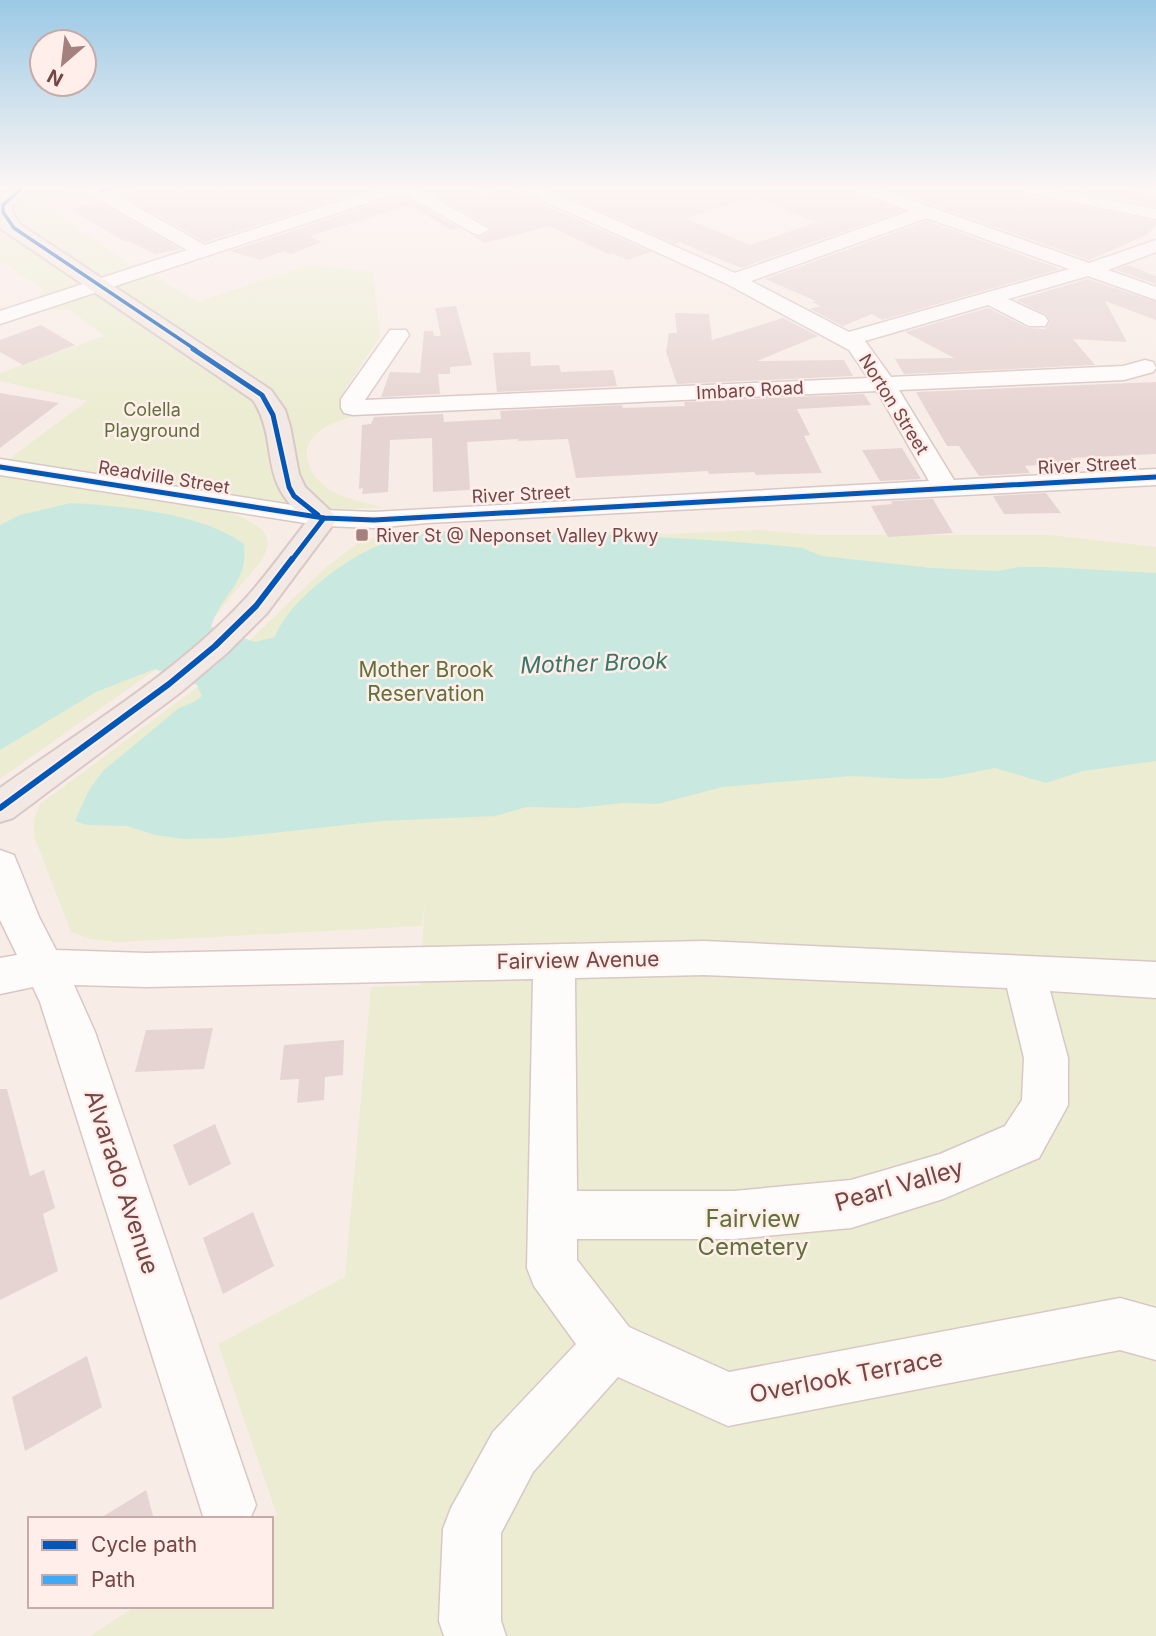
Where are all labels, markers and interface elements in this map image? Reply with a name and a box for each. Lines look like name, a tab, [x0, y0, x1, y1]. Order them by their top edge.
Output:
north arrow	[28, 28, 98, 98]
text: N	[43, 64, 67, 91]
street label: Norton Street	[855, 350, 933, 458]
street label: Imbaro Road	[696, 377, 804, 403]
park label: Colella Playground	[104, 399, 200, 441]
street label: River Street	[1037, 452, 1137, 478]
street label: Readville Street	[97, 456, 231, 498]
street label: River Street	[471, 481, 571, 507]
place label: River St @ Neponset Valley Pkwy	[376, 525, 658, 546]
marker: River St @ Neponset Valley Pkwy	[354, 527, 370, 543]
water label: Mother Brook	[520, 646, 669, 680]
park label: Mother Brook Reservation	[359, 657, 494, 706]
street label: Fairview Avenue	[496, 946, 660, 974]
street label: Alvarado Avenue	[79, 1086, 165, 1278]
street label: Pearl Valley	[831, 1153, 967, 1217]
park label: Fairview Cemetery	[697, 1204, 809, 1261]
street label: Overlook Terrace	[747, 1343, 945, 1409]
legend	[28, 1517, 273, 1608]
text: Cycle path	[91, 1532, 197, 1557]
text: Path	[91, 1567, 136, 1592]

